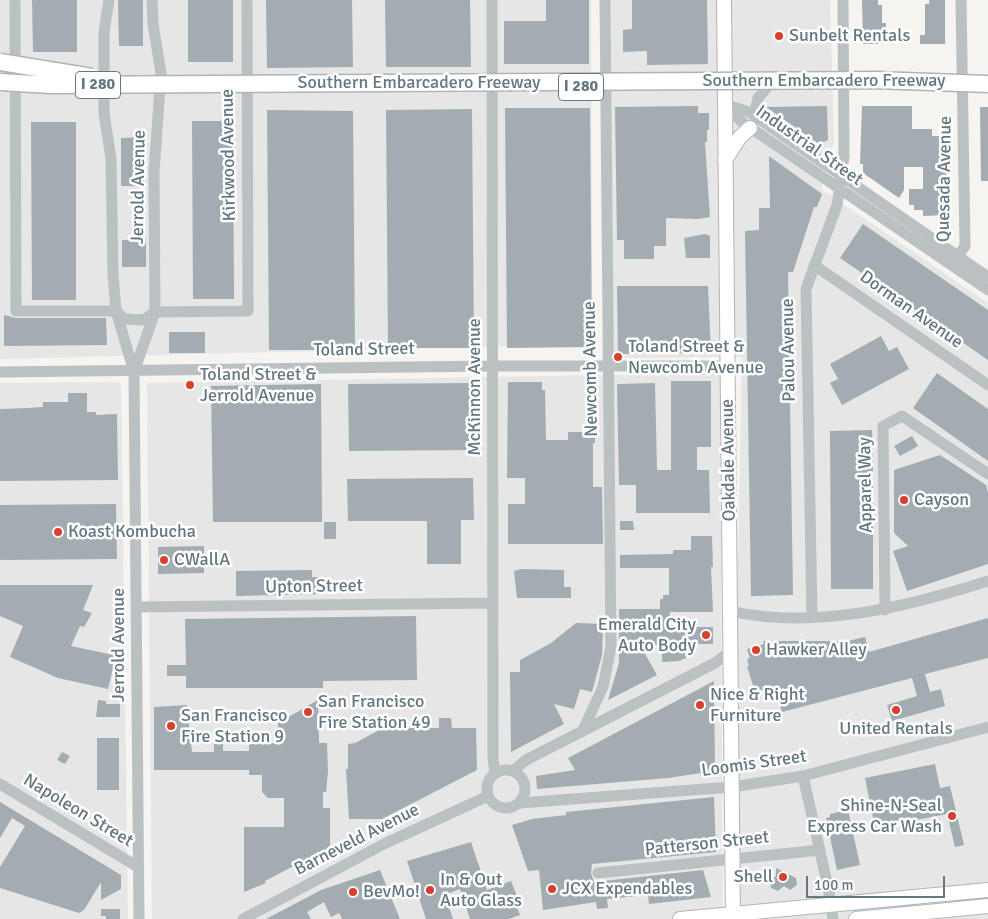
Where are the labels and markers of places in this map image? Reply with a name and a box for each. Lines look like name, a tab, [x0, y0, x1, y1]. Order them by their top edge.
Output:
place label: Sunbelt Rentals	[789, 25, 910, 47]
marker: Sunbelt Rentals	[773, 30, 785, 42]
place label: Toland Street & Newcomb Avenue	[628, 336, 764, 378]
marker: Toland Street & Newcomb Avenue	[612, 351, 624, 363]
place label: Toland Street & Jerrold Avenue	[200, 364, 317, 406]
marker: Toland Street & Jerrold Avenue	[184, 379, 196, 391]
place label: Cayson	[914, 489, 969, 511]
marker: Cayson	[898, 494, 910, 506]
place label: Koast Kombucha	[68, 521, 196, 543]
marker: Koast Kombucha	[52, 526, 64, 538]
place label: CWallA	[174, 549, 230, 571]
marker: CWallA	[158, 554, 170, 566]
place label: Emerald City Auto Body	[598, 614, 696, 656]
marker: Emerald City Auto Body	[700, 629, 712, 641]
place label: Hawker Alley	[766, 639, 867, 661]
marker: Hawker Alley	[750, 644, 762, 656]
place label: Nice & Right Furniture	[710, 684, 805, 726]
place label: San Francisco Fire Station 49	[318, 691, 431, 734]
marker: Nice & Right Furniture	[694, 699, 706, 711]
marker: United Rentals	[890, 704, 902, 716]
place label: San Francisco Fire Station 9	[181, 705, 287, 748]
marker: San Francisco Fire Station 49	[302, 706, 314, 718]
place label: United Rentals	[839, 718, 953, 740]
marker: San Francisco Fire Station 9	[165, 720, 177, 732]
place label: Shine-N-Seal Express Car Wash	[807, 795, 942, 838]
marker: Shine-N-Seal Express Car Wash	[946, 810, 958, 822]
place label: Shell	[734, 866, 773, 888]
place label: In & Out Auto Glass	[440, 869, 522, 912]
marker: Shell	[777, 871, 789, 883]
place label: JCX Expendables	[562, 878, 692, 900]
place label: BevMo!	[363, 881, 420, 903]
marker: JCX Expendables	[546, 883, 558, 895]
marker: In & Out Auto Glass	[424, 884, 436, 896]
marker: BevMo!	[347, 886, 359, 898]

